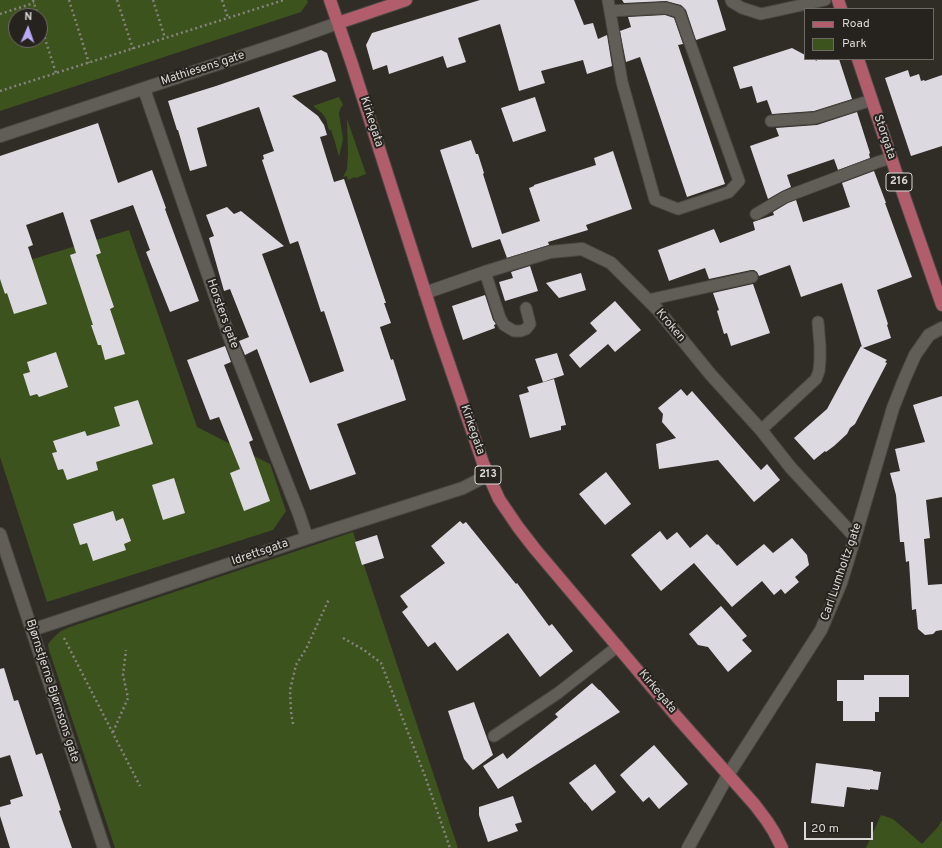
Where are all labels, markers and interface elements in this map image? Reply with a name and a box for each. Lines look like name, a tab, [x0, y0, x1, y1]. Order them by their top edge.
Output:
north arrow	[8, 8, 48, 48]
legend	[804, 8, 934, 60]
text: N	[24, 10, 33, 24]
text: Road	[842, 16, 870, 32]
text: Park	[842, 36, 867, 52]
street label: Mathiesens gate	[159, 49, 247, 89]
street label: Kirkegata	[356, 95, 386, 149]
street label: Storgata	[870, 113, 898, 161]
road number: 216	[886, 173, 912, 191]
street label: Horsters gate	[203, 277, 241, 351]
street label: Kroken	[652, 307, 688, 345]
street label: Kirkegata	[457, 403, 487, 457]
road number: 213	[475, 466, 501, 484]
street label: Carl Lumholtz gate	[819, 521, 865, 623]
street label: Idrettsgata	[230, 537, 290, 569]
street label: Bjørnstjerne Bjørnsons gate	[22, 618, 82, 764]
street label: Kirkegata	[635, 667, 679, 717]
scale bar	[806, 814, 875, 840]
text: 20 m	[811, 821, 839, 837]

